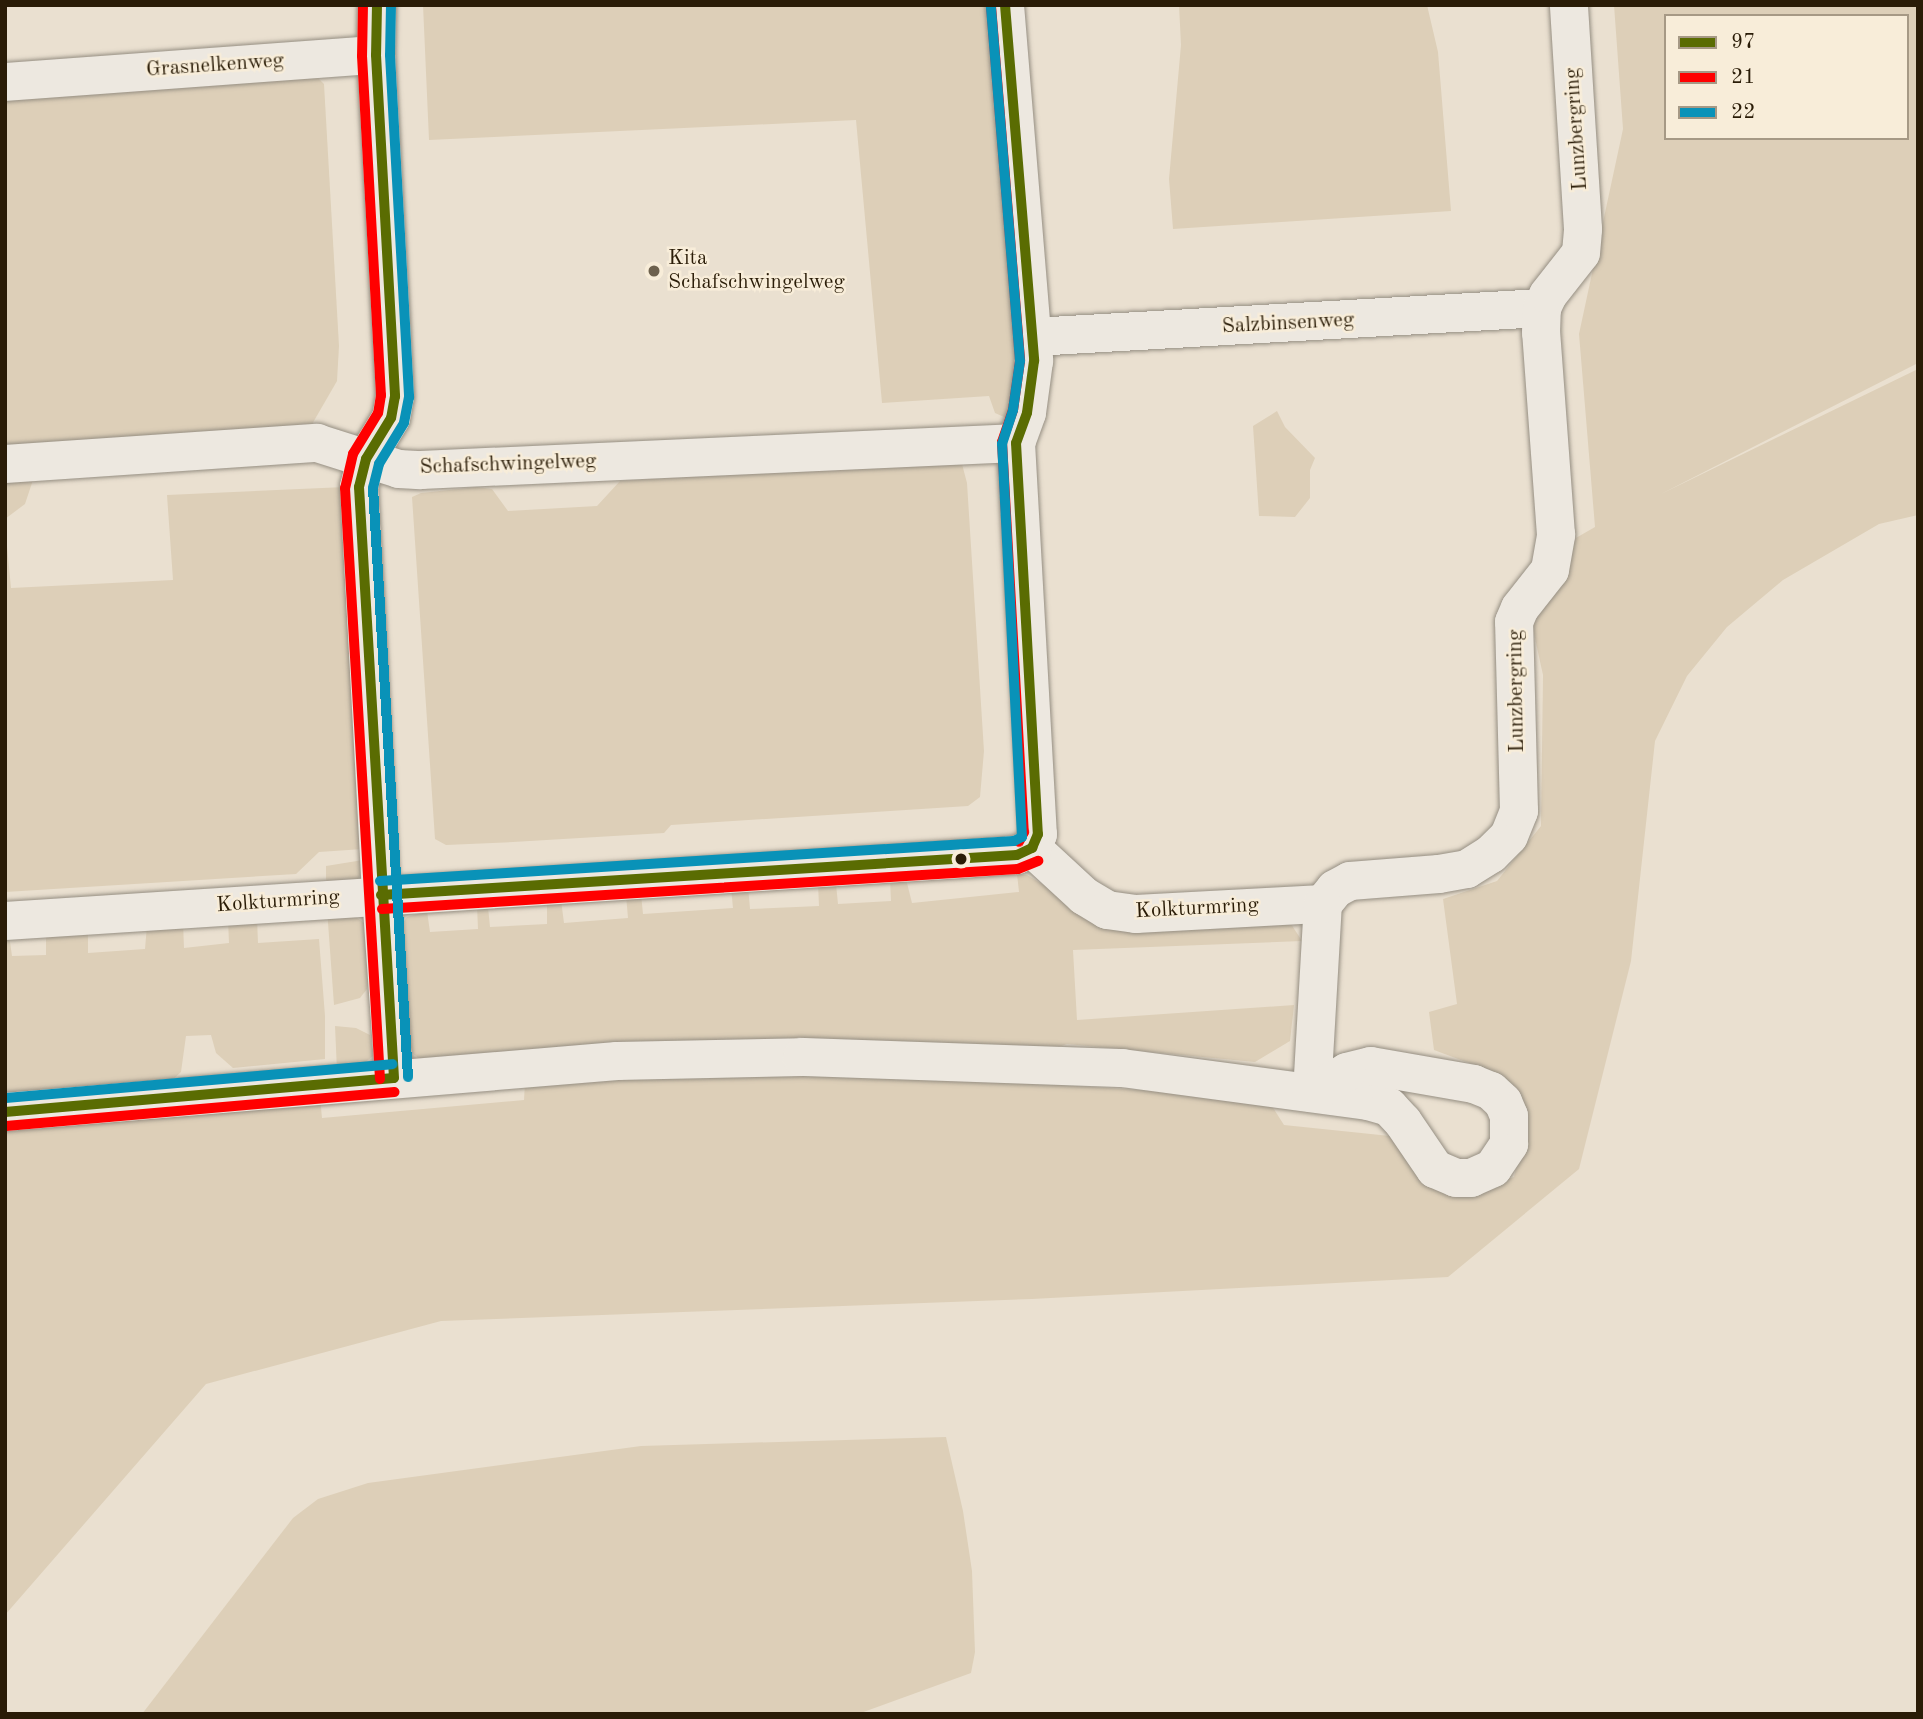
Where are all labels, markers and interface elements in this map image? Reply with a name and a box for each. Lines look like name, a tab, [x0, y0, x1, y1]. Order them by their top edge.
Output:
legend	[1664, 14, 1909, 140]
text: 97	[1731, 32, 1755, 53]
street label: Grasnelkenweg	[145, 49, 285, 83]
street label: Lunzbergring	[1560, 67, 1594, 191]
text: 21	[1731, 67, 1755, 88]
text: 22	[1731, 102, 1755, 123]
place label: Kita Schafschwingelweg	[668, 246, 845, 296]
marker: Kita Schafschwingelweg	[646, 263, 662, 279]
street label: Salzbinsenweg	[1221, 308, 1355, 340]
street label: Schafschwingelweg	[419, 449, 597, 481]
street label: Lunzbergring	[1503, 629, 1531, 753]
unlabelled marker	[954, 852, 968, 866]
street label: Kolkturmring	[215, 885, 341, 919]
street label: Kolkturmring	[1135, 893, 1259, 925]

